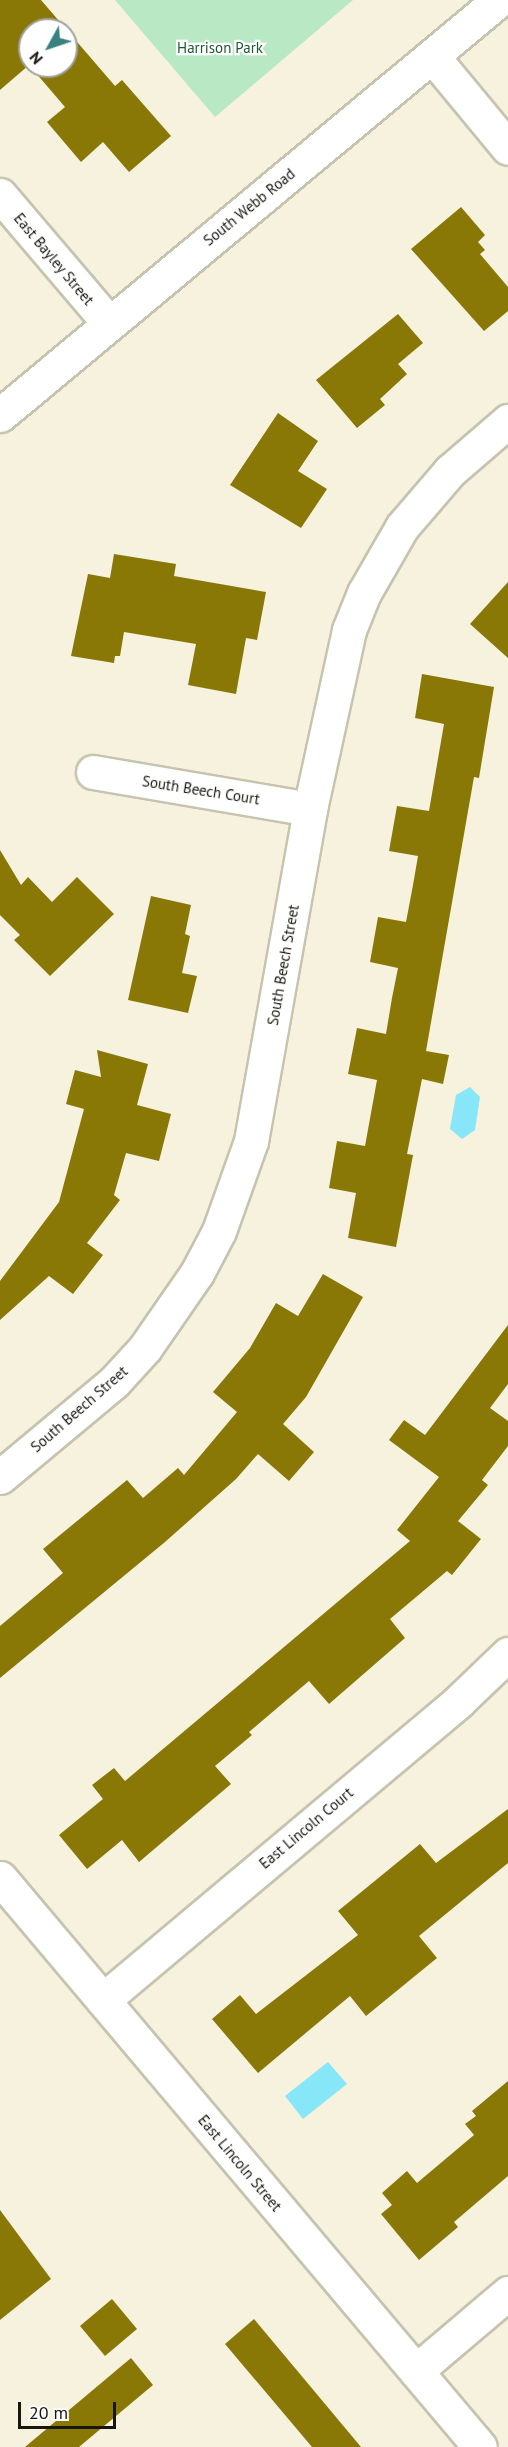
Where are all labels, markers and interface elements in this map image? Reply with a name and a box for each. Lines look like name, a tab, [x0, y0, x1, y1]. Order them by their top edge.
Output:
north arrow	[18, 18, 78, 78]
park label: Harrison Park	[177, 39, 263, 57]
text: N	[25, 48, 47, 69]
street label: South Webb Road	[200, 165, 298, 249]
street label: East Bayley Street	[10, 209, 98, 309]
street label: South Beech Court	[141, 772, 261, 808]
street label: South Beech Street	[264, 903, 302, 1027]
street label: South Beech Street	[27, 1362, 131, 1456]
street label: East Lincoln Court	[256, 1784, 356, 1872]
street label: East Lincoln Street	[194, 2111, 286, 2215]
scale bar	[21, 2390, 118, 2428]
text: 20 m	[29, 2401, 68, 2424]

